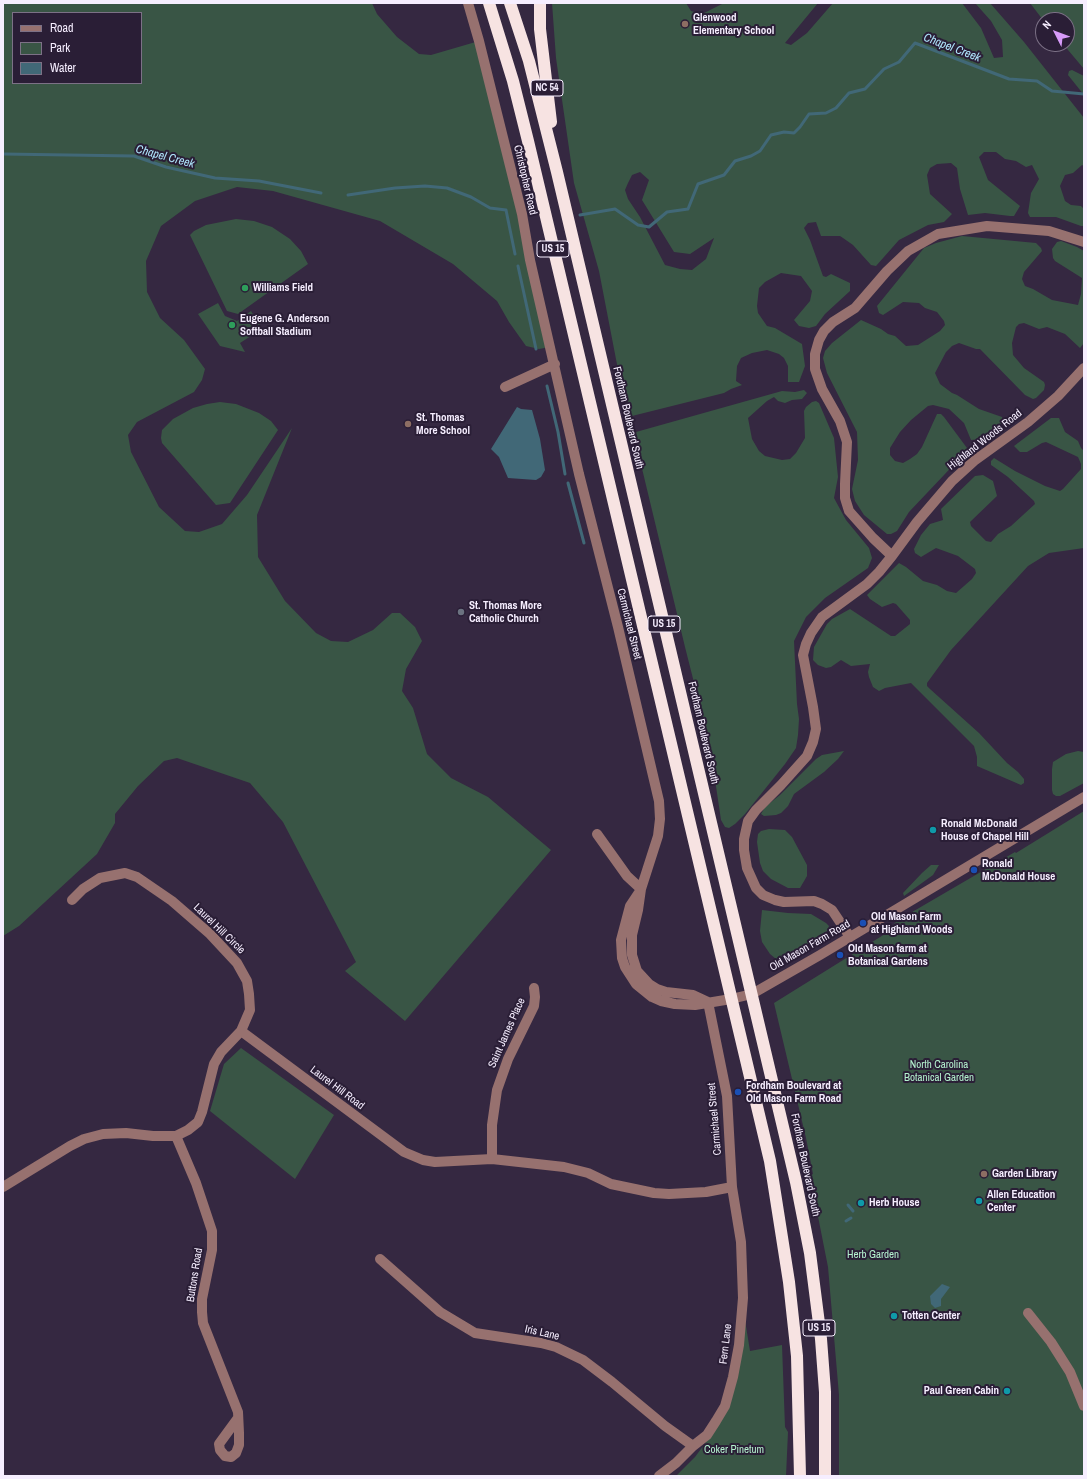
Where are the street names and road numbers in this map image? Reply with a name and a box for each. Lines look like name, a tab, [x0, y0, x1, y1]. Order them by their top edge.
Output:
road number: NC 54	[531, 80, 563, 96]
street label: Christopher Road	[511, 144, 539, 216]
road number: US 15	[537, 241, 569, 257]
street label: Fordham Boulevard South	[610, 365, 646, 471]
street label: Highland Woods Road	[945, 407, 1025, 473]
street label: Carmichael Street	[614, 587, 644, 661]
road number: US 15	[648, 616, 680, 632]
street label: Fordham Boulevard South	[685, 680, 721, 786]
street label: Laurel Hill Circle	[190, 901, 248, 957]
street label: Old Mason Farm Road	[767, 918, 853, 974]
street label: Saint James Place	[486, 996, 528, 1070]
street label: Laurel Hill Road	[307, 1063, 367, 1113]
street label: Carmichael Street	[705, 1082, 725, 1156]
street label: Fordham Boulevard South	[788, 1112, 822, 1218]
street label: Buttons Road	[184, 1247, 206, 1303]
road number: US 15	[803, 1320, 835, 1336]
street label: Iris Lane	[523, 1323, 561, 1343]
street label: Fern Lane	[717, 1323, 735, 1365]

